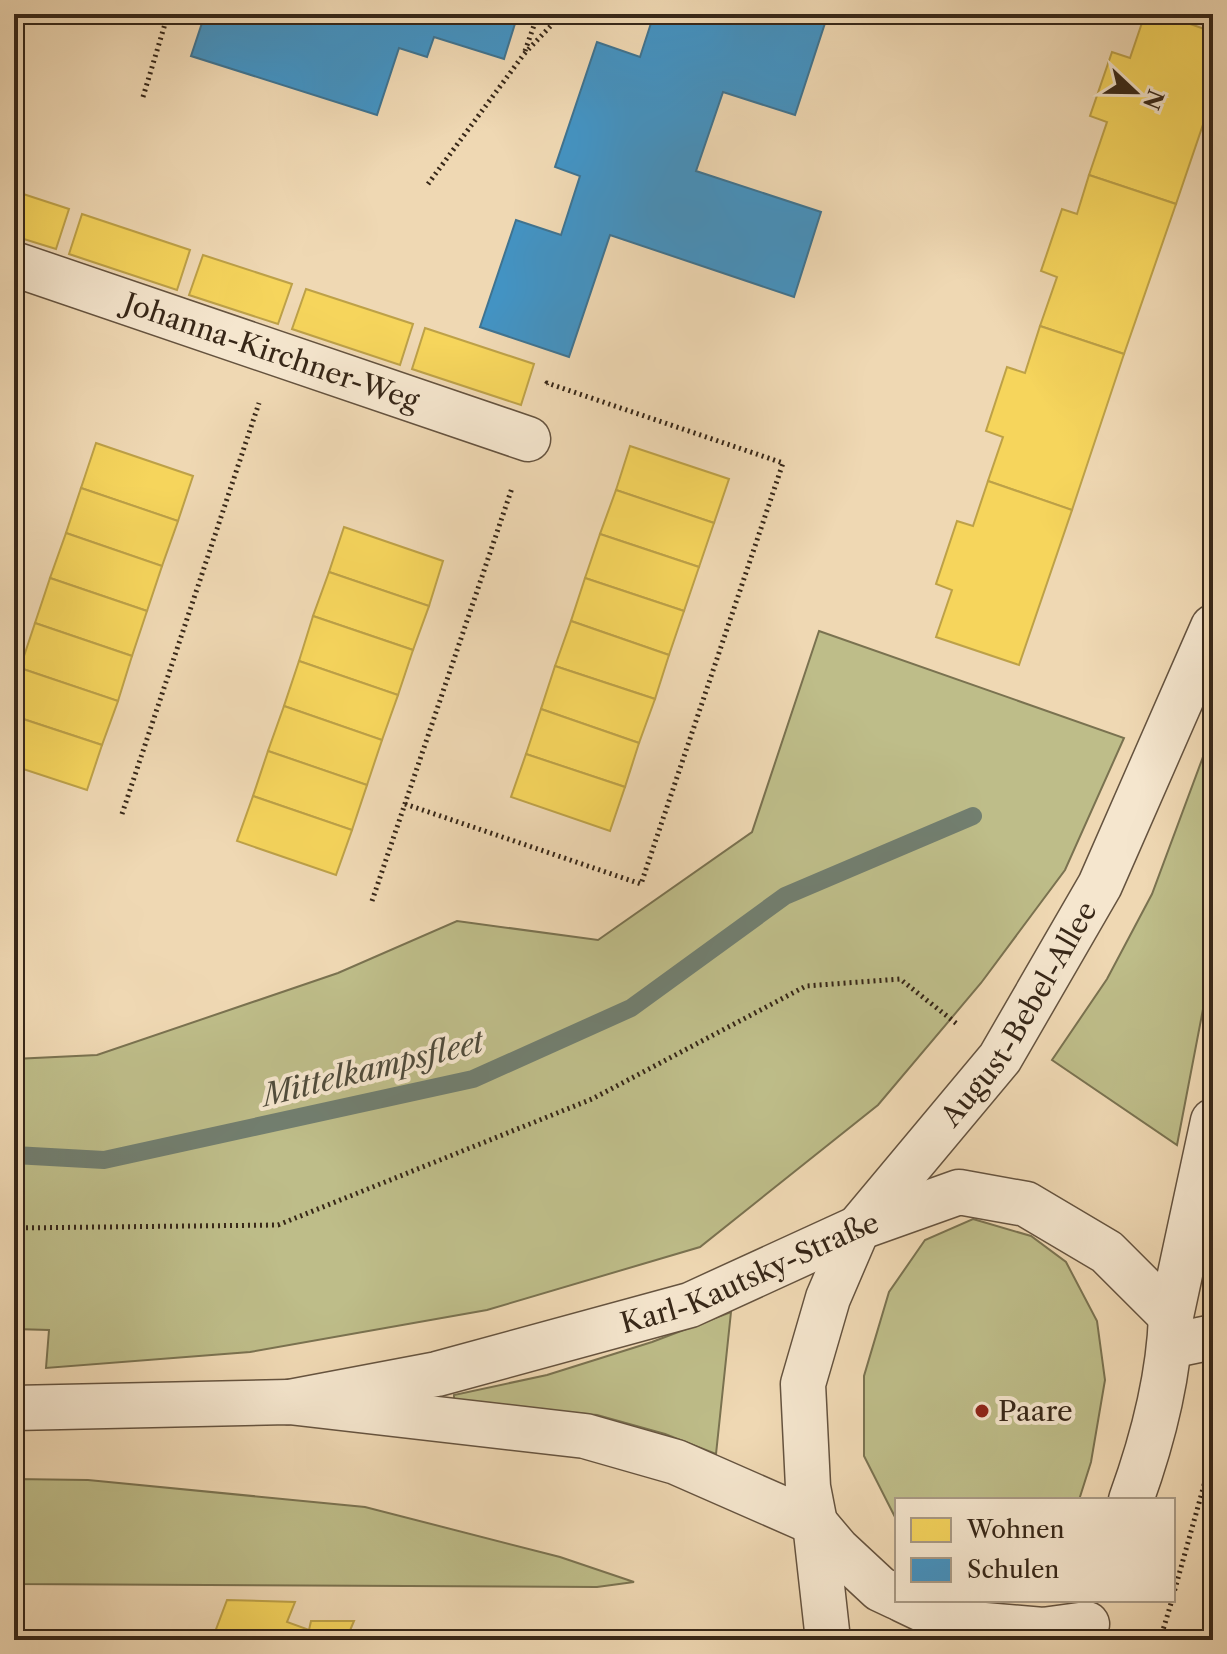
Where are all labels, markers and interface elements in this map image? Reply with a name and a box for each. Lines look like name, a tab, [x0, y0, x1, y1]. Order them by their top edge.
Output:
north arrow	[1095, 52, 1175, 132]
text: N	[1137, 85, 1169, 113]
street label: Johanna-Kirchner-Weg	[116, 284, 424, 418]
street label: August-Bebel-Allee	[933, 895, 1104, 1134]
water label: Mittelkampsfleet	[256, 1023, 489, 1115]
street label: Karl-Kautsky-Straße	[617, 1205, 883, 1340]
place label: Paare	[998, 1394, 1073, 1428]
marker: Paare	[973, 1402, 991, 1420]
legend	[895, 1498, 1175, 1602]
text: Wohnen	[966, 1515, 1065, 1544]
text: Schulen	[967, 1555, 1059, 1584]

